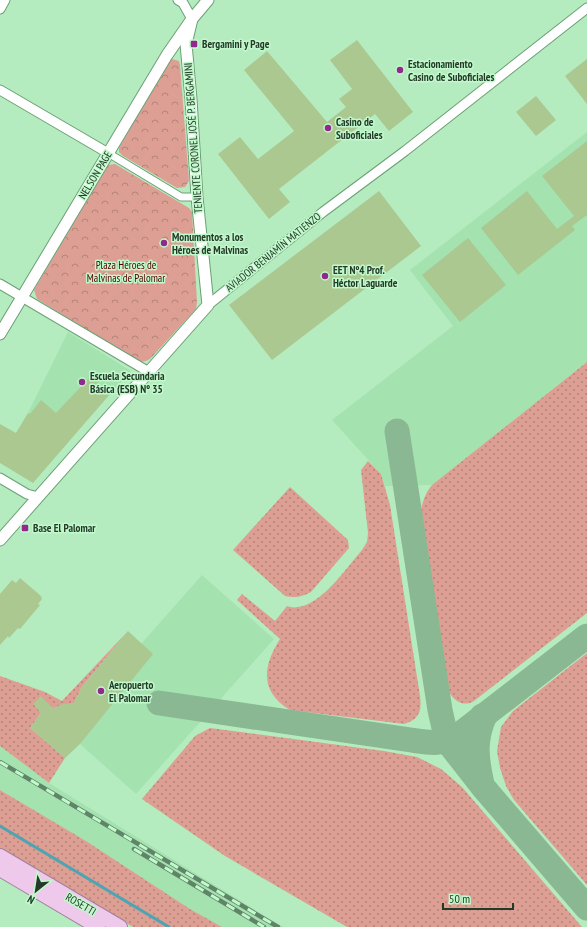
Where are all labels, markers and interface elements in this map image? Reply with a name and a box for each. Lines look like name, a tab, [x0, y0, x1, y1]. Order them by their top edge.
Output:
place label: Bergamini y Page	[202, 37, 270, 51]
marker: Bergamini y Page	[189, 39, 199, 49]
place label: Estacionamiento Casino de Suboficiales	[408, 57, 495, 84]
street label: TENIENTE CORONEL JOSÉ P. BERGAMINI	[181, 62, 205, 214]
marker: Estacionamiento Casino de Suboficiales	[395, 65, 405, 75]
place label: Casino de Suboficiales	[336, 115, 383, 142]
marker: Casino de Suboficiales	[323, 123, 333, 133]
street label: NELSON PAGE	[75, 148, 115, 202]
street label: AVIADOR BENJAMÍN MATIENZO	[222, 209, 324, 295]
place label: Monumentos a los Héroes de Malvinas	[172, 230, 248, 257]
marker: Monumentos a los Héroes de Malvinas	[159, 238, 169, 248]
park label: Plaza Héroes de Malvinas de Palomar	[87, 258, 165, 285]
place label: EET Nº4 Prof. Héctor Laguarde	[333, 263, 398, 290]
marker: EET Nº4 Prof. Héctor Laguarde	[320, 271, 330, 281]
place label: Escuela Secundaria Básica (ESB) Nº 35	[90, 369, 165, 396]
marker: Escuela Secundaria Básica (ESB) Nº 35	[77, 377, 87, 387]
place label: Base El Palomar	[33, 521, 96, 535]
marker: Base El Palomar	[20, 523, 30, 533]
place label: Aeropuerto El Palomar	[108, 678, 153, 705]
marker: Aeropuerto El Palomar	[96, 686, 106, 696]
north arrow	[16, 871, 56, 911]
scale bar	[443, 885, 513, 911]
street label: ROSETTI	[63, 890, 99, 918]
text: 50 m	[449, 891, 470, 906]
text: N	[25, 892, 37, 907]

